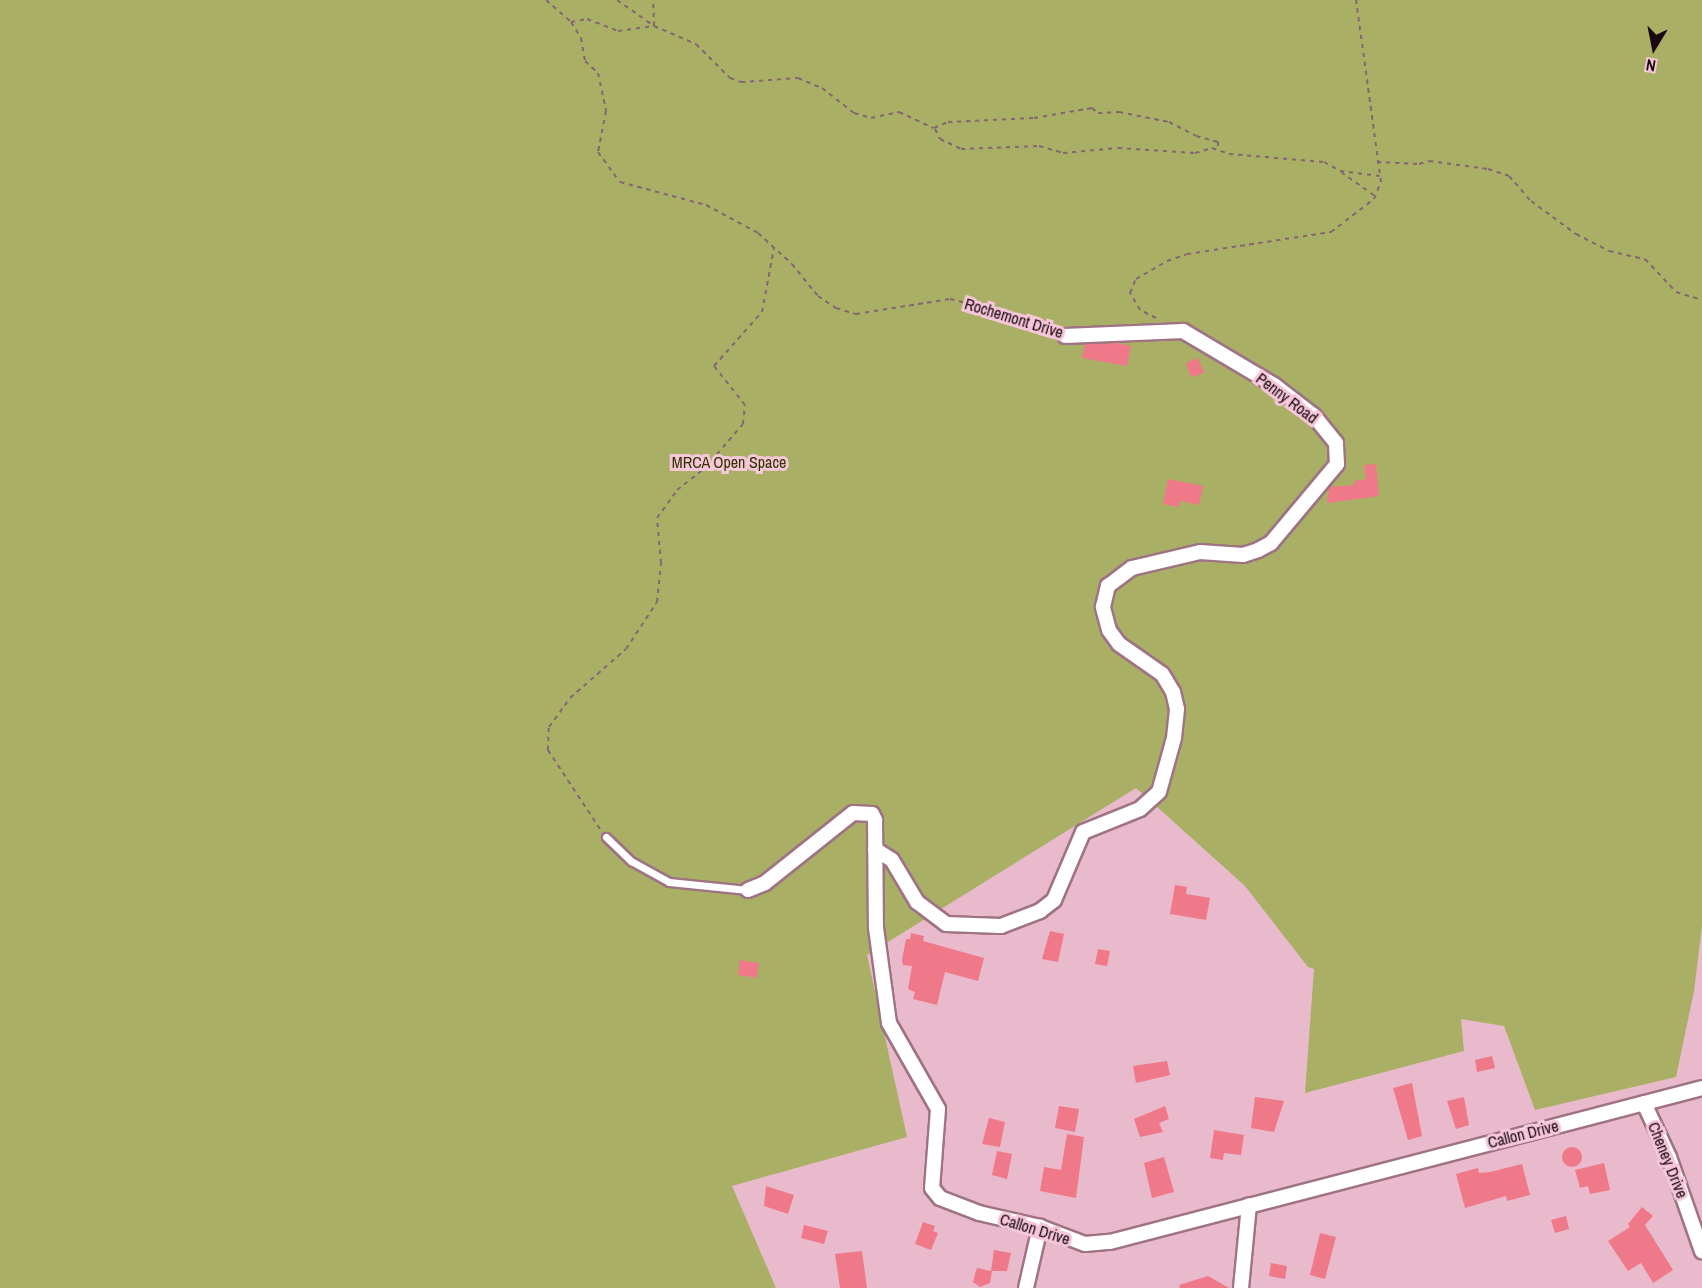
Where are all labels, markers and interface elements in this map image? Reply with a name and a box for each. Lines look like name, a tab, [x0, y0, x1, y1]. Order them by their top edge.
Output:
north arrow	[1624, 18, 1684, 78]
text: N	[1644, 54, 1657, 77]
street label: Rochemont Drive	[962, 294, 1066, 342]
street label: Penny Road	[1252, 369, 1322, 427]
park label: MRCA Open Space	[671, 452, 787, 472]
street label: Callon Drive	[1486, 1116, 1560, 1152]
street label: Cheney Drive	[1644, 1119, 1692, 1201]
street label: Callon Drive	[998, 1209, 1072, 1249]

